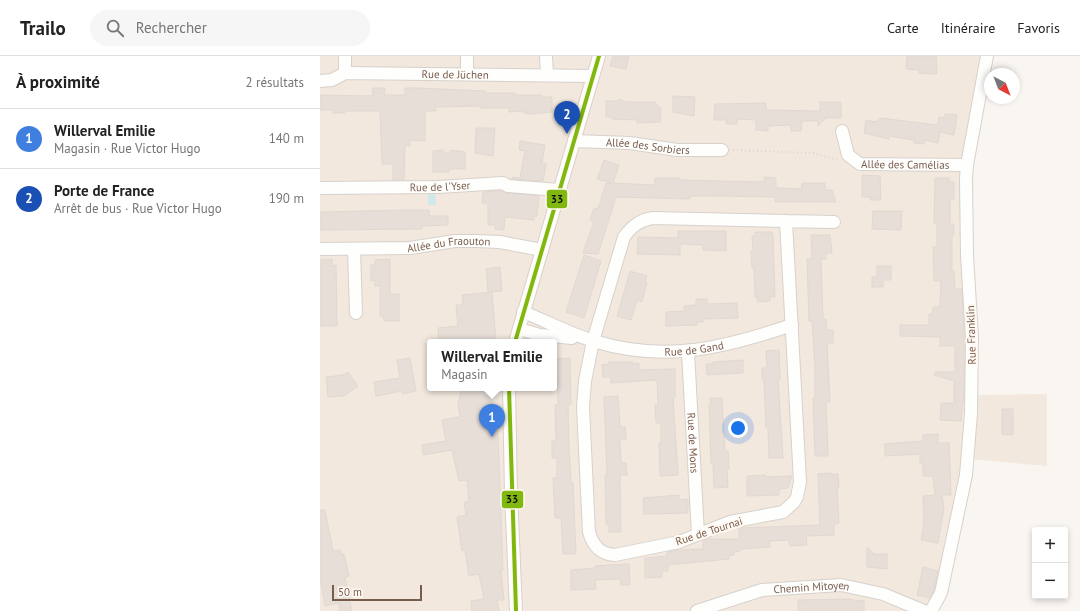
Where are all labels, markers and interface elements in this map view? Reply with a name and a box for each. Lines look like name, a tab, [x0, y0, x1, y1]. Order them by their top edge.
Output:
search box	[90, 10, 370, 46]
text: Trailo	[20, 16, 66, 40]
icon: search	[104, 17, 126, 39]
text: Rechercher	[136, 18, 207, 37]
text: Carte	[887, 19, 919, 37]
text: Itinéraire	[941, 19, 995, 37]
text: Favoris	[1017, 19, 1060, 37]
street label: Rue de Jüchen	[422, 67, 489, 82]
north arrow	[984, 68, 1020, 104]
text: À proximité	[16, 71, 100, 93]
text: 2 résultats	[245, 74, 304, 91]
pin: 2	[554, 101, 580, 134]
text: Willerval Emilie	[54, 121, 155, 140]
text: 1	[25, 130, 33, 147]
text: 140 m	[269, 130, 304, 147]
street label: Allée des Sorbiers	[606, 135, 690, 157]
text: Magasin · Rue Victor Hugo	[54, 140, 200, 157]
street label: Allée des Camélias	[861, 157, 950, 172]
street label: Rue de l'Yser	[410, 178, 471, 194]
text: Porte de France	[54, 181, 154, 200]
line badge: 33	[546, 189, 568, 209]
text: 2	[25, 190, 33, 207]
text: 190 m	[269, 190, 304, 207]
text: 33	[551, 192, 563, 206]
text: Arrêt de bus · Rue Victor Hugo	[54, 200, 222, 217]
street label: Allée du Fraouton	[406, 234, 491, 255]
street label: Rue Franklin	[963, 305, 979, 365]
street label: Rue de Gand	[664, 338, 725, 359]
popup	[427, 339, 557, 391]
text: Willerval Emilie	[441, 347, 543, 366]
text: Magasin	[441, 366, 487, 383]
pin: 1	[479, 404, 505, 437]
street label: Rue de Mons	[684, 412, 702, 474]
your location	[728, 418, 748, 438]
line badge: 33	[501, 490, 524, 509]
text: 33	[506, 492, 518, 506]
street label: Rue de Tournai	[674, 514, 744, 548]
map controls	[1032, 527, 1068, 599]
button: +	[1032, 527, 1068, 563]
button: −	[1032, 563, 1068, 599]
street label: Chemin Mitoyen	[773, 578, 851, 596]
scale bar	[332, 583, 422, 602]
text: 50 m	[338, 585, 362, 599]

